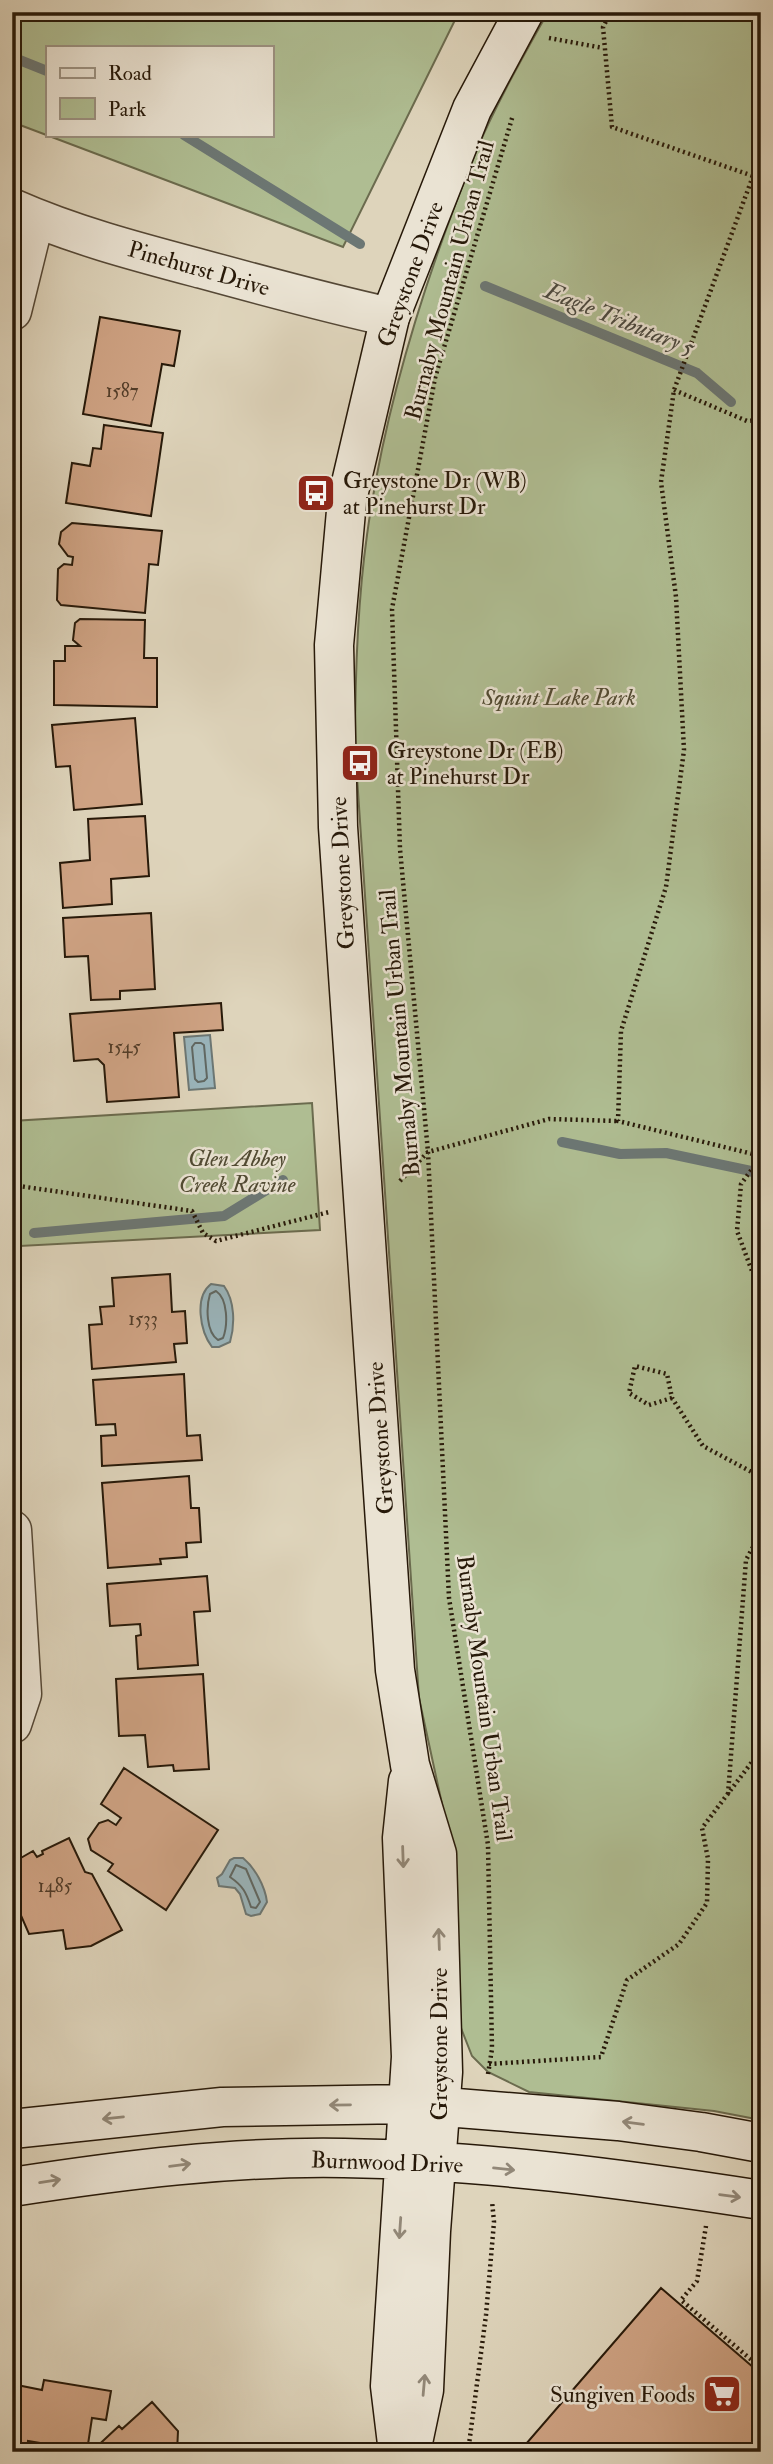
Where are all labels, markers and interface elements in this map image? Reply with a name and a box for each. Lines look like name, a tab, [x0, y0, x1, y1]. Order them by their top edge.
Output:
legend	[46, 46, 273, 136]
text: Road	[108, 60, 153, 87]
text: Park	[108, 96, 146, 123]
street label: Burnaby Mountain Urban Trail	[398, 137, 501, 423]
street label: Greystone Drive	[371, 197, 450, 351]
street label: Pinehurst Drive	[125, 234, 273, 303]
water label: Eagle Tributary 5	[538, 274, 700, 364]
house number: 1587	[106, 379, 139, 403]
place label: Greystone Dr (WB) at Pinehurst Dr	[343, 466, 527, 521]
bus stop icon: Greystone Dr (WB) at Pinehurst Dr	[295, 472, 337, 514]
park label: Squint Lake Park	[481, 683, 636, 712]
place label: Greystone Dr (EB) at Pinehurst Dr	[387, 736, 564, 791]
bus stop icon: Greystone Dr (EB) at Pinehurst Dr	[339, 742, 381, 784]
street label: Greystone Drive	[324, 796, 361, 950]
street label: Burnaby Mountain Urban Trail	[372, 888, 427, 1178]
house number: 1545	[107, 1035, 141, 1059]
park label: Glen Abbey Creek Ravine	[179, 1144, 296, 1199]
house number: 1533	[128, 1307, 158, 1331]
street label: Greystone Drive	[361, 1360, 400, 1515]
street label: Burnaby Mountain Urban Trail	[450, 1553, 519, 1843]
one-way arrow	[396, 1845, 409, 1868]
house number: 1485	[38, 1874, 73, 1898]
one-way arrow	[433, 1928, 446, 1951]
street label: Greystone Drive	[425, 1967, 454, 2120]
one-way arrow	[329, 2098, 352, 2112]
one-way arrow	[102, 2111, 125, 2124]
one-way arrow	[623, 2117, 645, 2130]
street label: Burnwood Drive	[310, 2145, 464, 2180]
one-way arrow	[168, 2158, 191, 2171]
one-way arrow	[493, 2162, 515, 2175]
one-way arrow	[38, 2174, 61, 2187]
one-way arrow	[718, 2189, 741, 2202]
one-way arrow	[393, 2217, 406, 2239]
supermarket icon: Sungiven Foods	[701, 2373, 743, 2415]
one-way arrow	[418, 2374, 431, 2397]
place label: Sungiven Foods	[550, 2380, 695, 2409]

